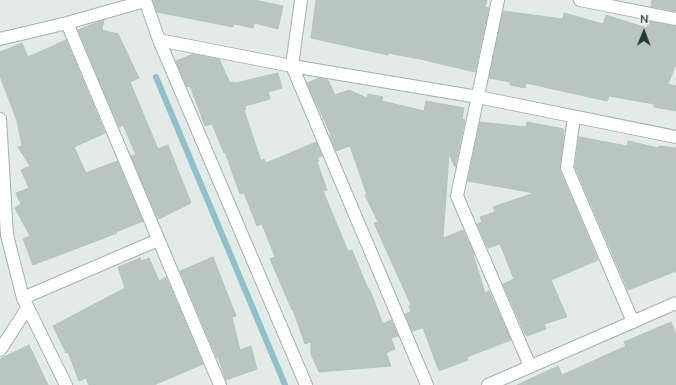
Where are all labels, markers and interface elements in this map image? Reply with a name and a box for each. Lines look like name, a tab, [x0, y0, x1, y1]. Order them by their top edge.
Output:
north arrow	[624, 12, 664, 52]
text: N	[640, 12, 648, 27]

